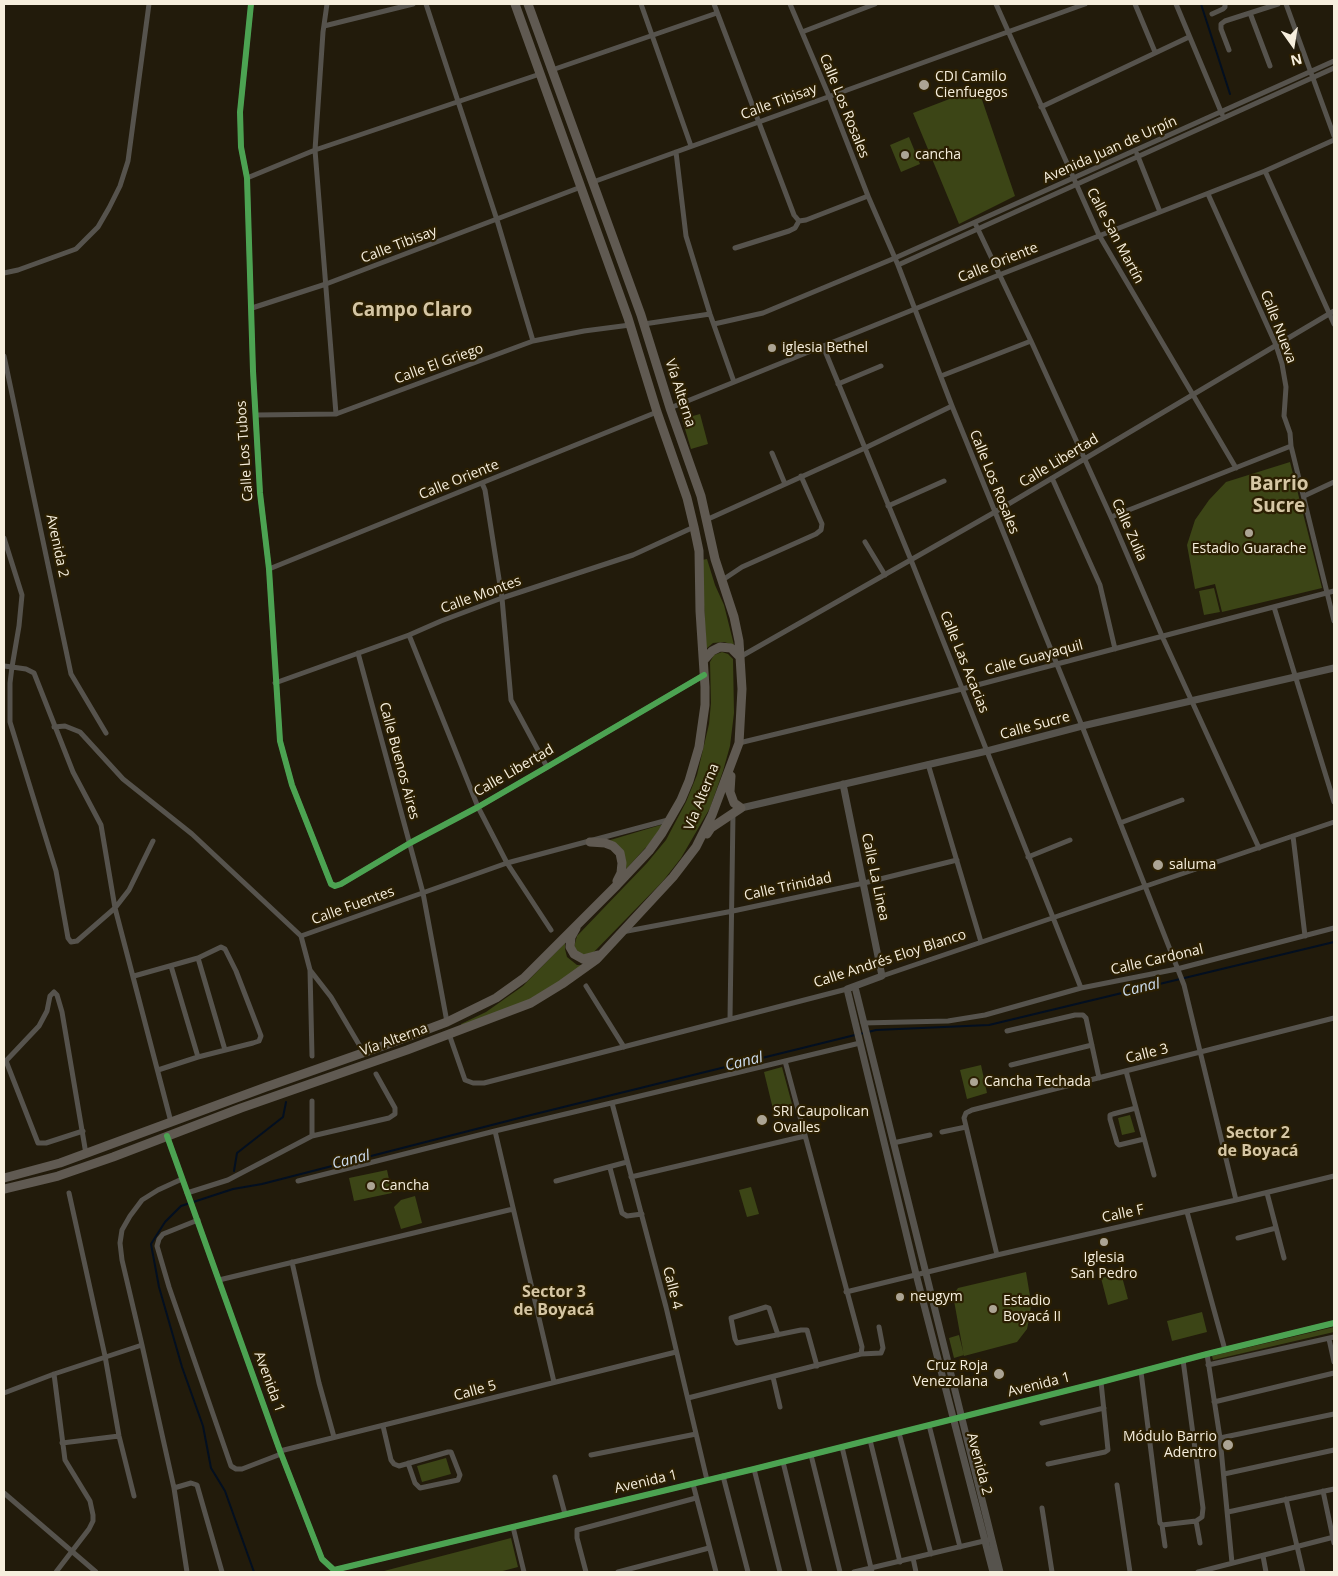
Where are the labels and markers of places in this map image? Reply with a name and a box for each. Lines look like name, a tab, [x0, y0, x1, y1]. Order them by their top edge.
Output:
place label: CDI Camilo Cienfuegos	[935, 69, 1008, 102]
marker: CDI Camilo Cienfuegos	[917, 78, 931, 92]
place label: cancha	[915, 147, 961, 163]
marker: cancha	[899, 149, 911, 161]
place label: iglesia Bethel	[782, 340, 868, 356]
marker: iglesia Bethel	[766, 342, 778, 354]
marker: Estadio Guarache	[1243, 527, 1255, 539]
place label: Estadio Guarache	[1192, 541, 1306, 557]
place label: saluma	[1169, 857, 1216, 873]
marker: saluma	[1151, 858, 1165, 872]
place label: Cancha Techada	[984, 1074, 1091, 1090]
marker: Cancha Techada	[968, 1076, 980, 1088]
place label: SRI Caupolican Ovalles	[773, 1104, 869, 1136]
marker: SRI Caupolican Ovalles	[755, 1113, 769, 1127]
place label: Cancha	[381, 1178, 429, 1194]
marker: Cancha	[365, 1180, 377, 1192]
marker: Iglesia San Pedro	[1098, 1236, 1110, 1248]
place label: Iglesia San Pedro	[1071, 1250, 1137, 1282]
place label: neugym	[910, 1289, 963, 1305]
marker: neugym	[894, 1291, 906, 1303]
place label: Estadio Boyacá II	[1003, 1293, 1061, 1325]
marker: Estadio Boyacá II	[987, 1303, 999, 1315]
place label: Cruz Roja Venezolana	[913, 1358, 988, 1390]
marker: Cruz Roja Venezolana	[992, 1367, 1006, 1381]
place label: Módulo Barrio Adentro	[1123, 1429, 1217, 1461]
marker: Módulo Barrio Adentro	[1221, 1438, 1235, 1452]

